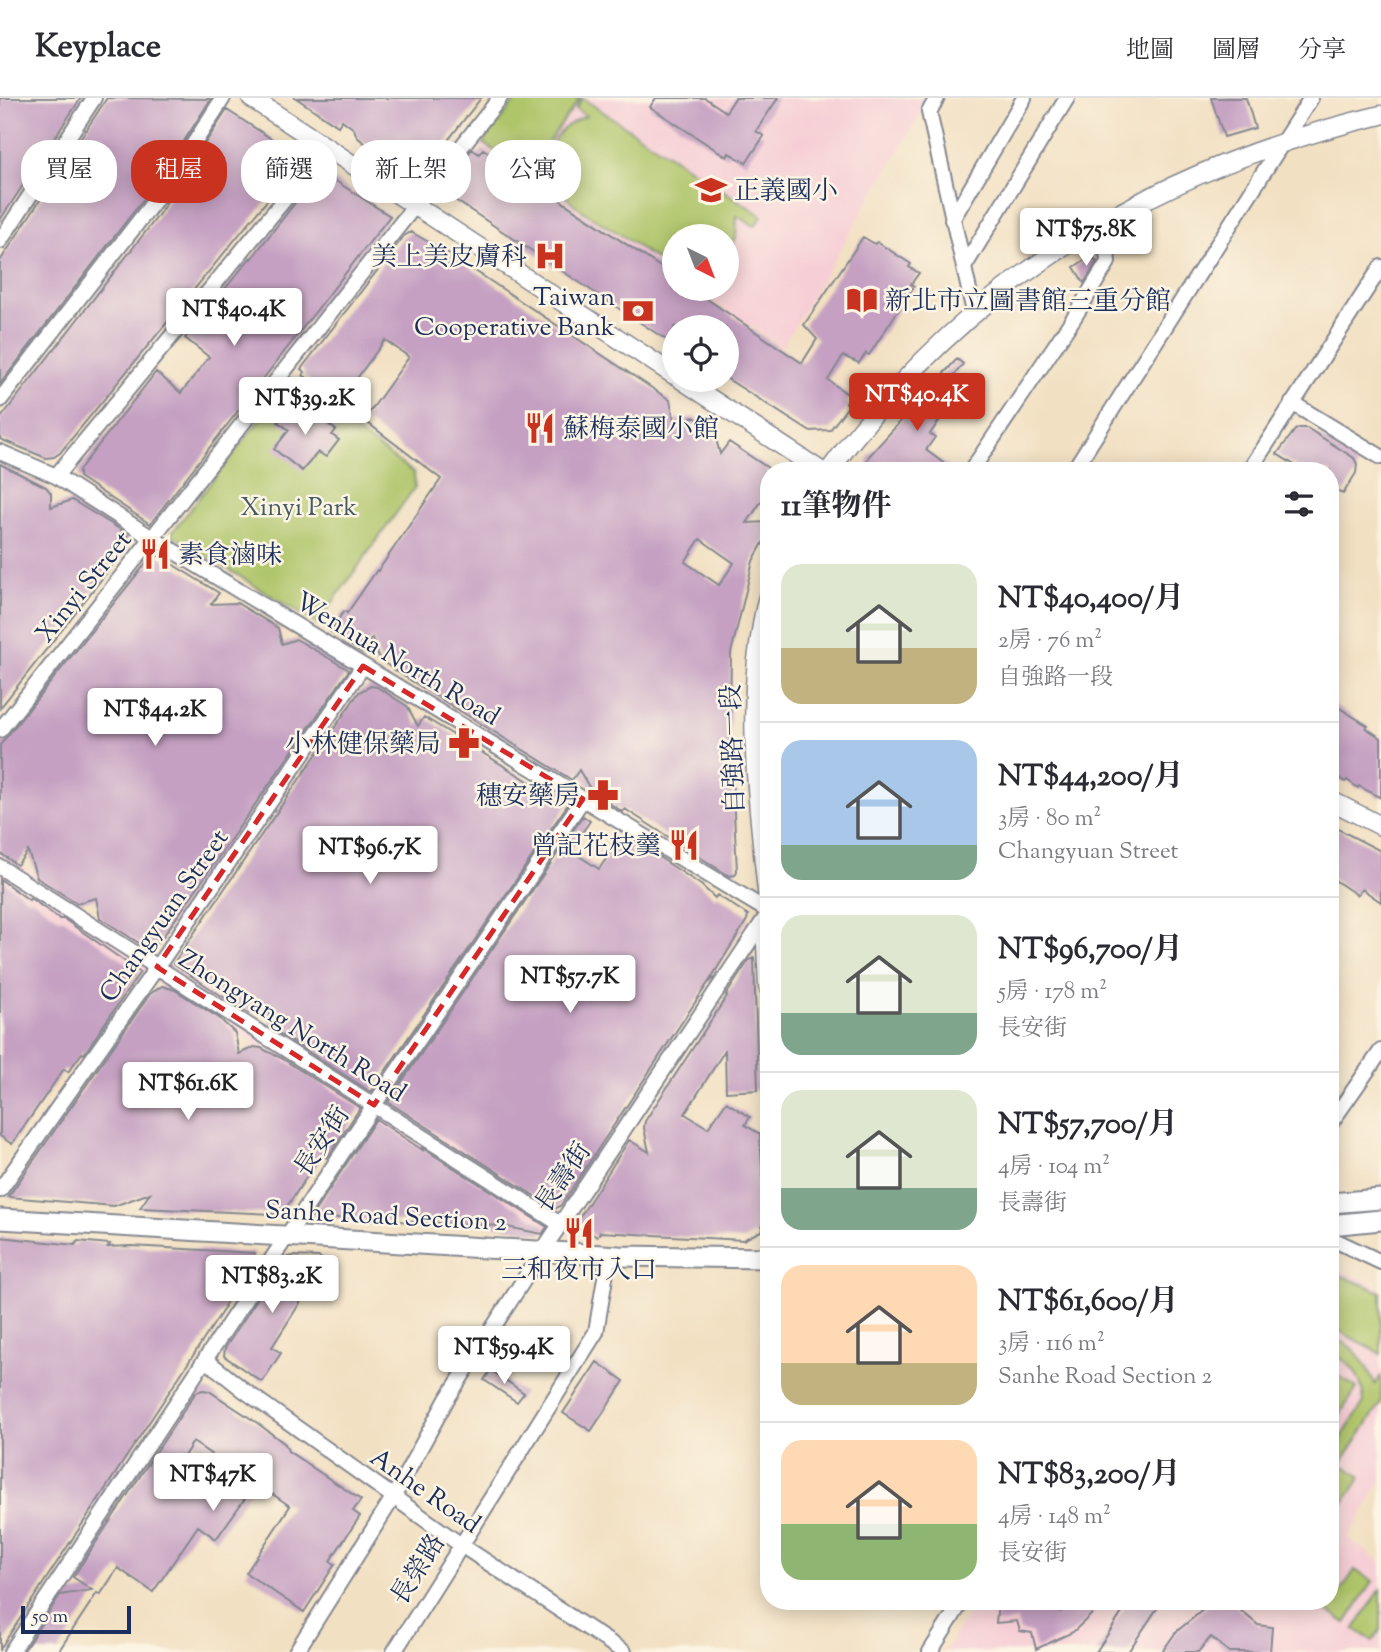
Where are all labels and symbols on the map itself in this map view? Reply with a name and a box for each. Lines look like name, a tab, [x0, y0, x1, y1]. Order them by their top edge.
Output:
school or university icon: 正義國小	[694, 173, 728, 207]
place label: 正義國小	[734, 174, 838, 211]
pin: NT$75.8K	[1014, 208, 1158, 268]
north arrow	[662, 224, 738, 301]
hospital icon: 美上美皮膚科	[533, 239, 567, 273]
place label: 美上美皮膚科	[371, 240, 527, 277]
place label: Taiwan Cooperative Bank	[414, 280, 615, 347]
library icon: 新北市立圖書館三重分館	[845, 283, 879, 317]
place label: 新北市立圖書館三重分館	[885, 284, 1171, 321]
pin: NT$40.4K	[162, 288, 306, 348]
bank icon: Taiwan Cooperative Bank	[621, 294, 655, 328]
pin: NT$40.4K	[845, 374, 989, 433]
pin: NT$39.2K	[233, 378, 377, 437]
restaurant icon: 蘇梅泰國小館	[523, 411, 557, 445]
place label: 蘇梅泰國小館	[563, 412, 719, 449]
park label: Xinyi Park	[240, 490, 358, 527]
street label: Xinyi Street	[28, 524, 142, 651]
restaurant icon: 素食滷味	[138, 537, 172, 571]
place label: 素食滷味	[178, 538, 282, 575]
street label: Wenhua North Road	[287, 584, 507, 736]
street label: 自強路一段	[714, 683, 755, 815]
pin: NT$44.2K	[83, 688, 227, 748]
pharmacy icon: 小林健保藥局	[447, 726, 481, 760]
place label: 小林健保藥局	[285, 727, 441, 764]
pharmacy icon: 穗安藥房	[586, 778, 620, 812]
place label: 穗安藥房	[476, 779, 580, 816]
street label: Changyuan Street	[91, 822, 239, 1011]
pin: NT$96.7K	[298, 826, 442, 886]
restaurant icon: 曾記花枝羹	[667, 828, 701, 862]
place label: 曾記花枝羹	[531, 829, 661, 866]
street label: Zhongyang North Road	[171, 942, 413, 1113]
pin: NT$57.7K	[498, 956, 642, 1015]
pin: NT$61.6K	[116, 1062, 260, 1122]
street label: 長安街	[286, 1100, 360, 1185]
street label: 長壽街	[527, 1136, 601, 1221]
street label: Sanhe Road Section 2	[264, 1193, 508, 1242]
restaurant icon: 三和夜市入口	[562, 1216, 596, 1250]
place label: 三和夜市入口	[501, 1253, 657, 1290]
pin: NT$83.2K	[200, 1256, 344, 1315]
pin: NT$59.4K	[432, 1326, 576, 1386]
street label: Anhe Road	[362, 1440, 488, 1544]
pin: NT$47K	[156, 1454, 270, 1513]
street label: 長榮路	[383, 1527, 455, 1613]
scale bar	[21, 1603, 131, 1635]

